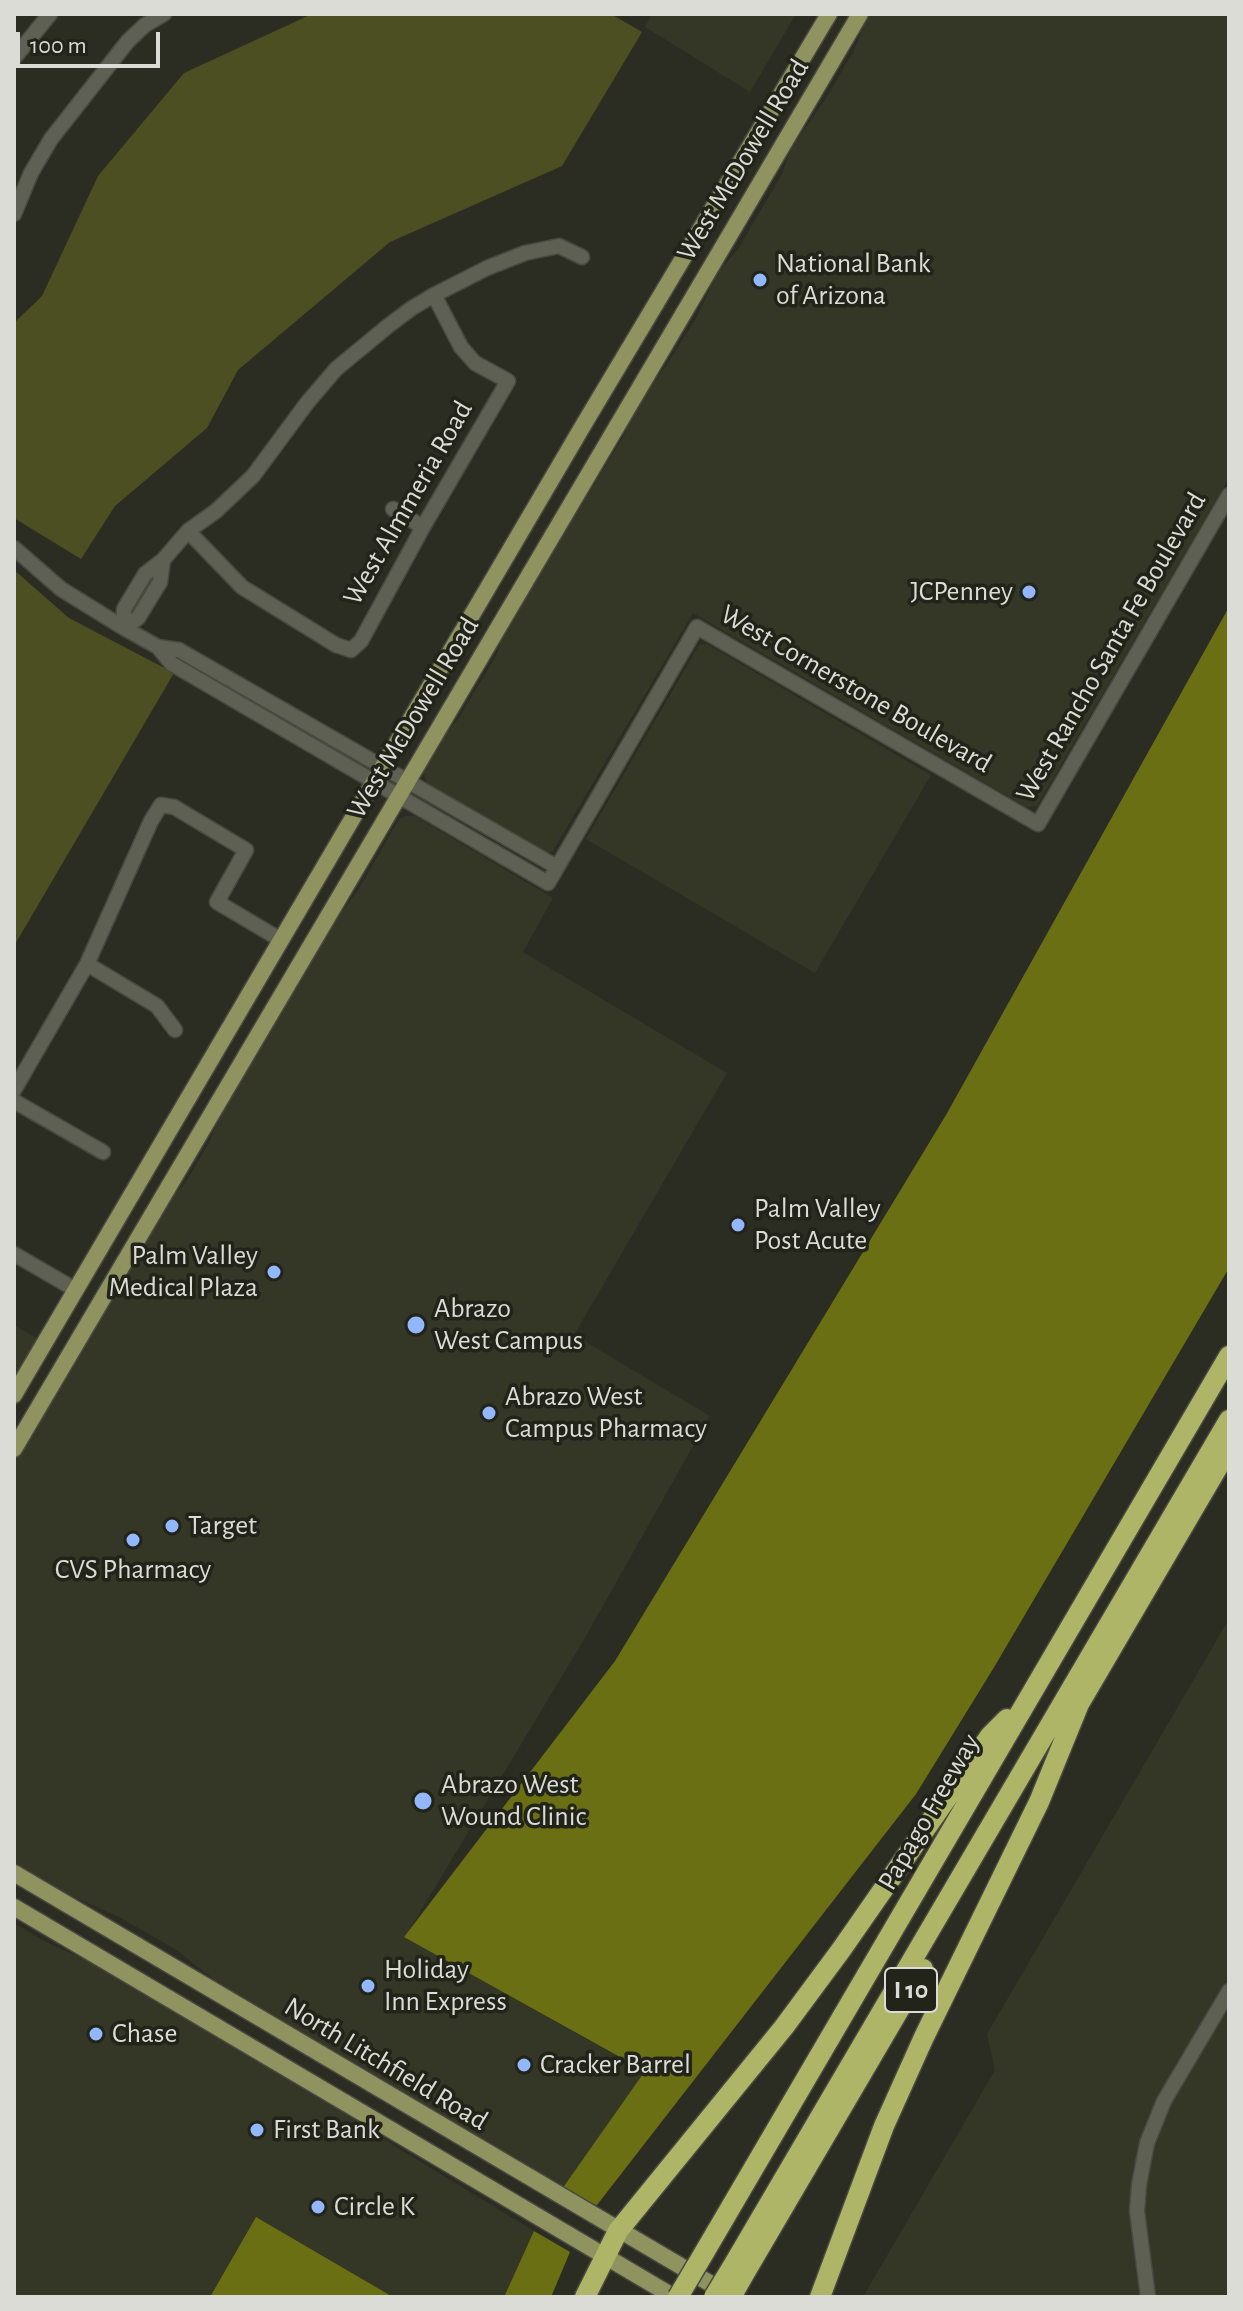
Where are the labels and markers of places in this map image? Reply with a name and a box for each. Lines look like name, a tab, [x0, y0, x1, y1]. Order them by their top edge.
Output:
place label: National Bank of Arizona	[776, 247, 931, 313]
marker: National Bank of Arizona	[751, 271, 769, 289]
place label: JCPenney	[910, 575, 1013, 609]
marker: JCPenney	[1020, 583, 1038, 601]
place label: Palm Valley Post Acute	[754, 1192, 881, 1258]
marker: Palm Valley Post Acute	[729, 1216, 747, 1234]
place label: Palm Valley Medical Plaza	[108, 1239, 258, 1305]
marker: Palm Valley Medical Plaza	[265, 1263, 283, 1281]
place label: Abrazo West Campus	[434, 1292, 583, 1358]
marker: Abrazo West Campus	[405, 1314, 427, 1336]
place label: Abrazo West Campus Pharmacy	[505, 1380, 707, 1446]
marker: Abrazo West Campus Pharmacy	[480, 1404, 498, 1422]
place label: Target	[188, 1509, 257, 1543]
marker: Target	[163, 1517, 181, 1535]
marker: CVS Pharmacy	[124, 1531, 142, 1549]
place label: CVS Pharmacy	[55, 1553, 211, 1587]
place label: Abrazo West Wound Clinic	[441, 1768, 586, 1834]
marker: Abrazo West Wound Clinic	[412, 1790, 434, 1812]
place label: Holiday Inn Express	[384, 1953, 507, 2019]
marker: Holiday Inn Express	[359, 1977, 377, 1995]
place label: Chase	[112, 2017, 177, 2051]
marker: Chase	[87, 2025, 105, 2043]
place label: Cracker Barrel	[540, 2048, 691, 2082]
marker: Cracker Barrel	[515, 2056, 533, 2074]
place label: First Bank	[273, 2113, 380, 2147]
marker: First Bank	[248, 2121, 266, 2139]
place label: Circle K	[334, 2190, 415, 2224]
marker: Circle K	[309, 2198, 327, 2216]

